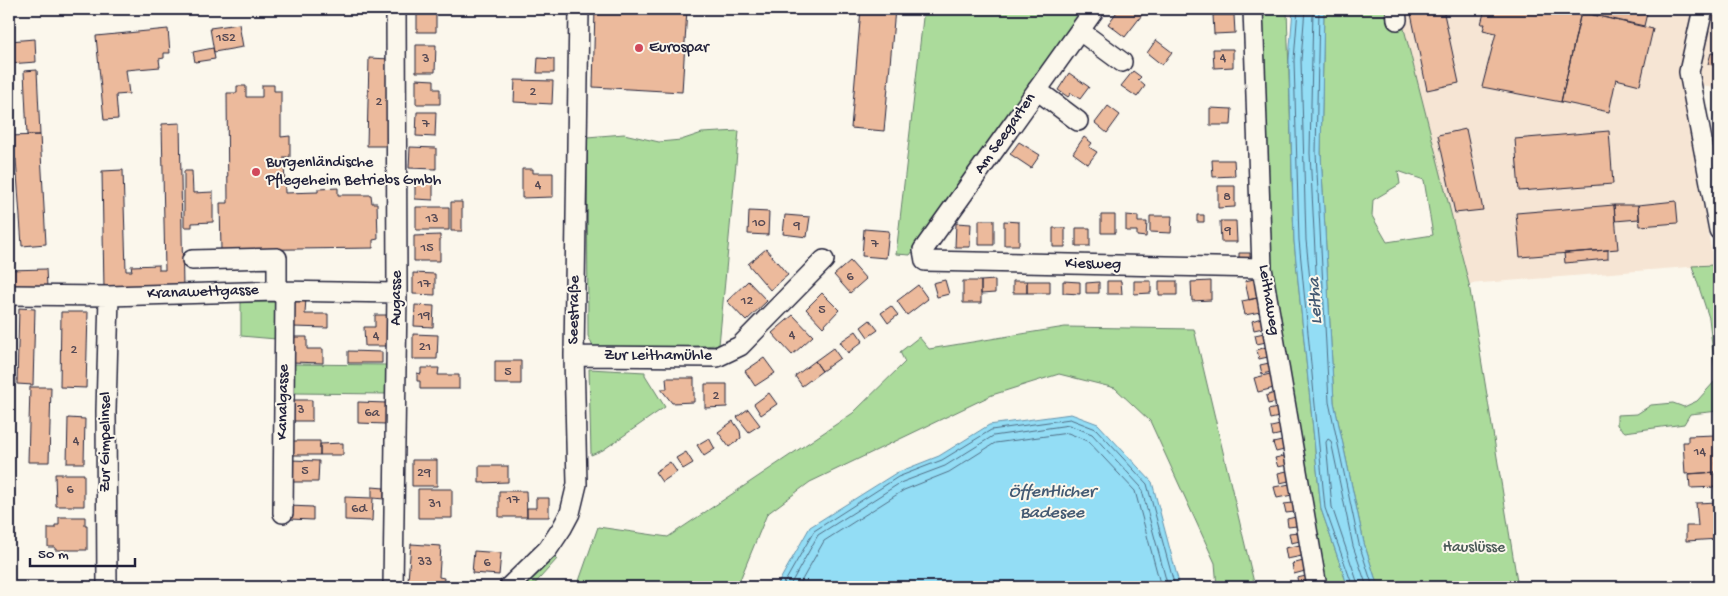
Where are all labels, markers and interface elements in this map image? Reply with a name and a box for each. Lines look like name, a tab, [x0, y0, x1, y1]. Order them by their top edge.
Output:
house number: 152	[215, 30, 236, 47]
place label: Eurospar	[649, 39, 710, 58]
marker: Eurospar	[633, 42, 645, 54]
house number: 4	[1220, 50, 1227, 67]
house number: 3	[421, 51, 430, 68]
house number: 2	[530, 84, 537, 101]
street label: Am Seegarten	[971, 89, 1041, 178]
house number: 2	[376, 94, 383, 111]
house number: 7	[421, 116, 430, 133]
place label: Burgenländische Pflegeheim Betriebs Gmbh	[265, 154, 442, 191]
marker: Burgenländische Pflegeheim Betriebs Gmbh	[250, 166, 262, 178]
house number: 4	[535, 177, 542, 194]
house number: 8	[1223, 189, 1231, 206]
house number: 13	[425, 211, 438, 228]
house number: 10	[751, 215, 766, 232]
house number: 9	[792, 218, 801, 235]
house number: 9	[1223, 223, 1232, 240]
house number: 7	[870, 236, 879, 253]
house number: 15	[419, 240, 434, 257]
street label: Kiesweg	[1065, 255, 1121, 275]
street label: Leithaweg	[1253, 263, 1283, 337]
house number: 6	[846, 269, 854, 286]
street label: Augasse	[388, 270, 407, 325]
street label: Seestraße	[565, 275, 585, 345]
house number: 17	[417, 276, 431, 293]
water label: Leitha	[1304, 276, 1328, 325]
street label: Kranawettgasse	[147, 282, 260, 304]
house number: 12	[740, 293, 753, 310]
house number: 5	[818, 302, 826, 319]
house number: 19	[417, 308, 430, 325]
house number: 4	[789, 327, 796, 344]
house number: 4	[373, 328, 380, 345]
house number: 21	[419, 339, 431, 356]
house number: 2	[71, 342, 78, 359]
street label: Zur Leithamühle	[604, 347, 713, 366]
street label: Kanalgasse	[274, 363, 294, 440]
house number: 5	[504, 364, 512, 381]
house number: 2	[713, 388, 720, 405]
street label: Zur Gimpelinsel	[97, 392, 116, 492]
house number: 3	[296, 402, 305, 419]
house number: 6a	[365, 405, 381, 422]
house number: 4	[73, 433, 80, 450]
house number: 14	[1693, 444, 1707, 461]
house number: 5	[301, 463, 309, 480]
house number: 29	[417, 465, 431, 482]
house number: 6	[66, 482, 74, 499]
water label: Öffentlicher Badesee	[1009, 482, 1099, 524]
house number: 17	[506, 492, 520, 509]
house number: 31	[428, 496, 441, 513]
house number: 6d	[351, 501, 368, 518]
scale bar	[30, 536, 135, 568]
park label: Hauslüsse	[1443, 539, 1506, 558]
text: 50 m	[38, 546, 69, 564]
house number: 33	[417, 554, 432, 571]
house number: 6	[483, 555, 491, 572]

